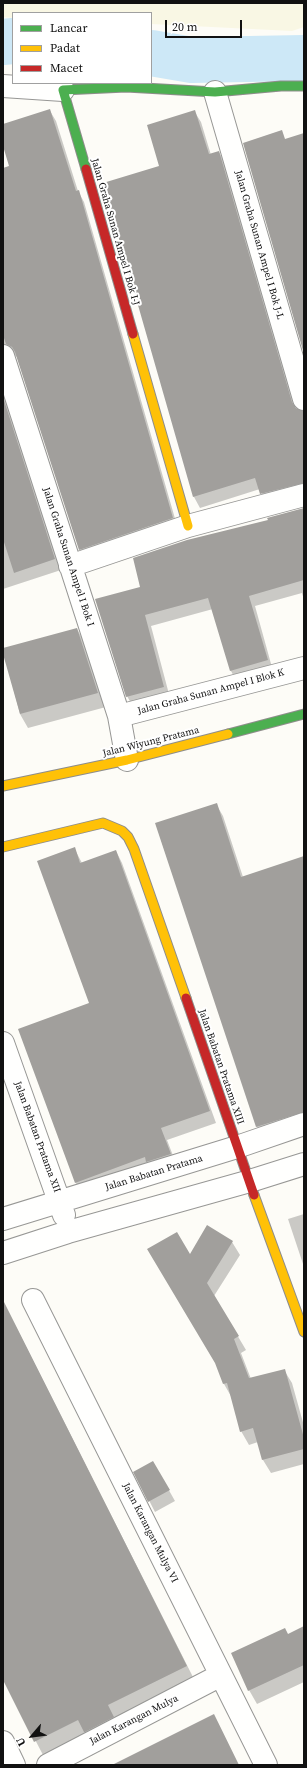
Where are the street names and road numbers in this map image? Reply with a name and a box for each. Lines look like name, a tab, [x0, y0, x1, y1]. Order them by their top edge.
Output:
street label: Jalan Graha Sunan Ampel I Bok I-J	[88, 157, 142, 307]
street label: Jalan Graha Sunan Ampel I Bok J-L	[232, 169, 286, 321]
street label: Jalan Graha Sunan Ampel I Bok I	[40, 486, 96, 628]
street label: Jalan Graha Sunan Ampel I Blok K	[136, 667, 286, 717]
street label: Jalan Wiyung Pratama	[102, 724, 200, 760]
street label: Jalan Babatan Pratama XIII	[196, 1008, 246, 1126]
street label: Jalan Babatan Pratama XII	[11, 1080, 63, 1194]
street label: Jalan Babatan Pratama	[104, 1152, 204, 1194]
street label: Jalan Karangan Mulya VI	[120, 1481, 180, 1585]
street label: Jalan Karangan Mulya	[88, 1692, 180, 1748]

